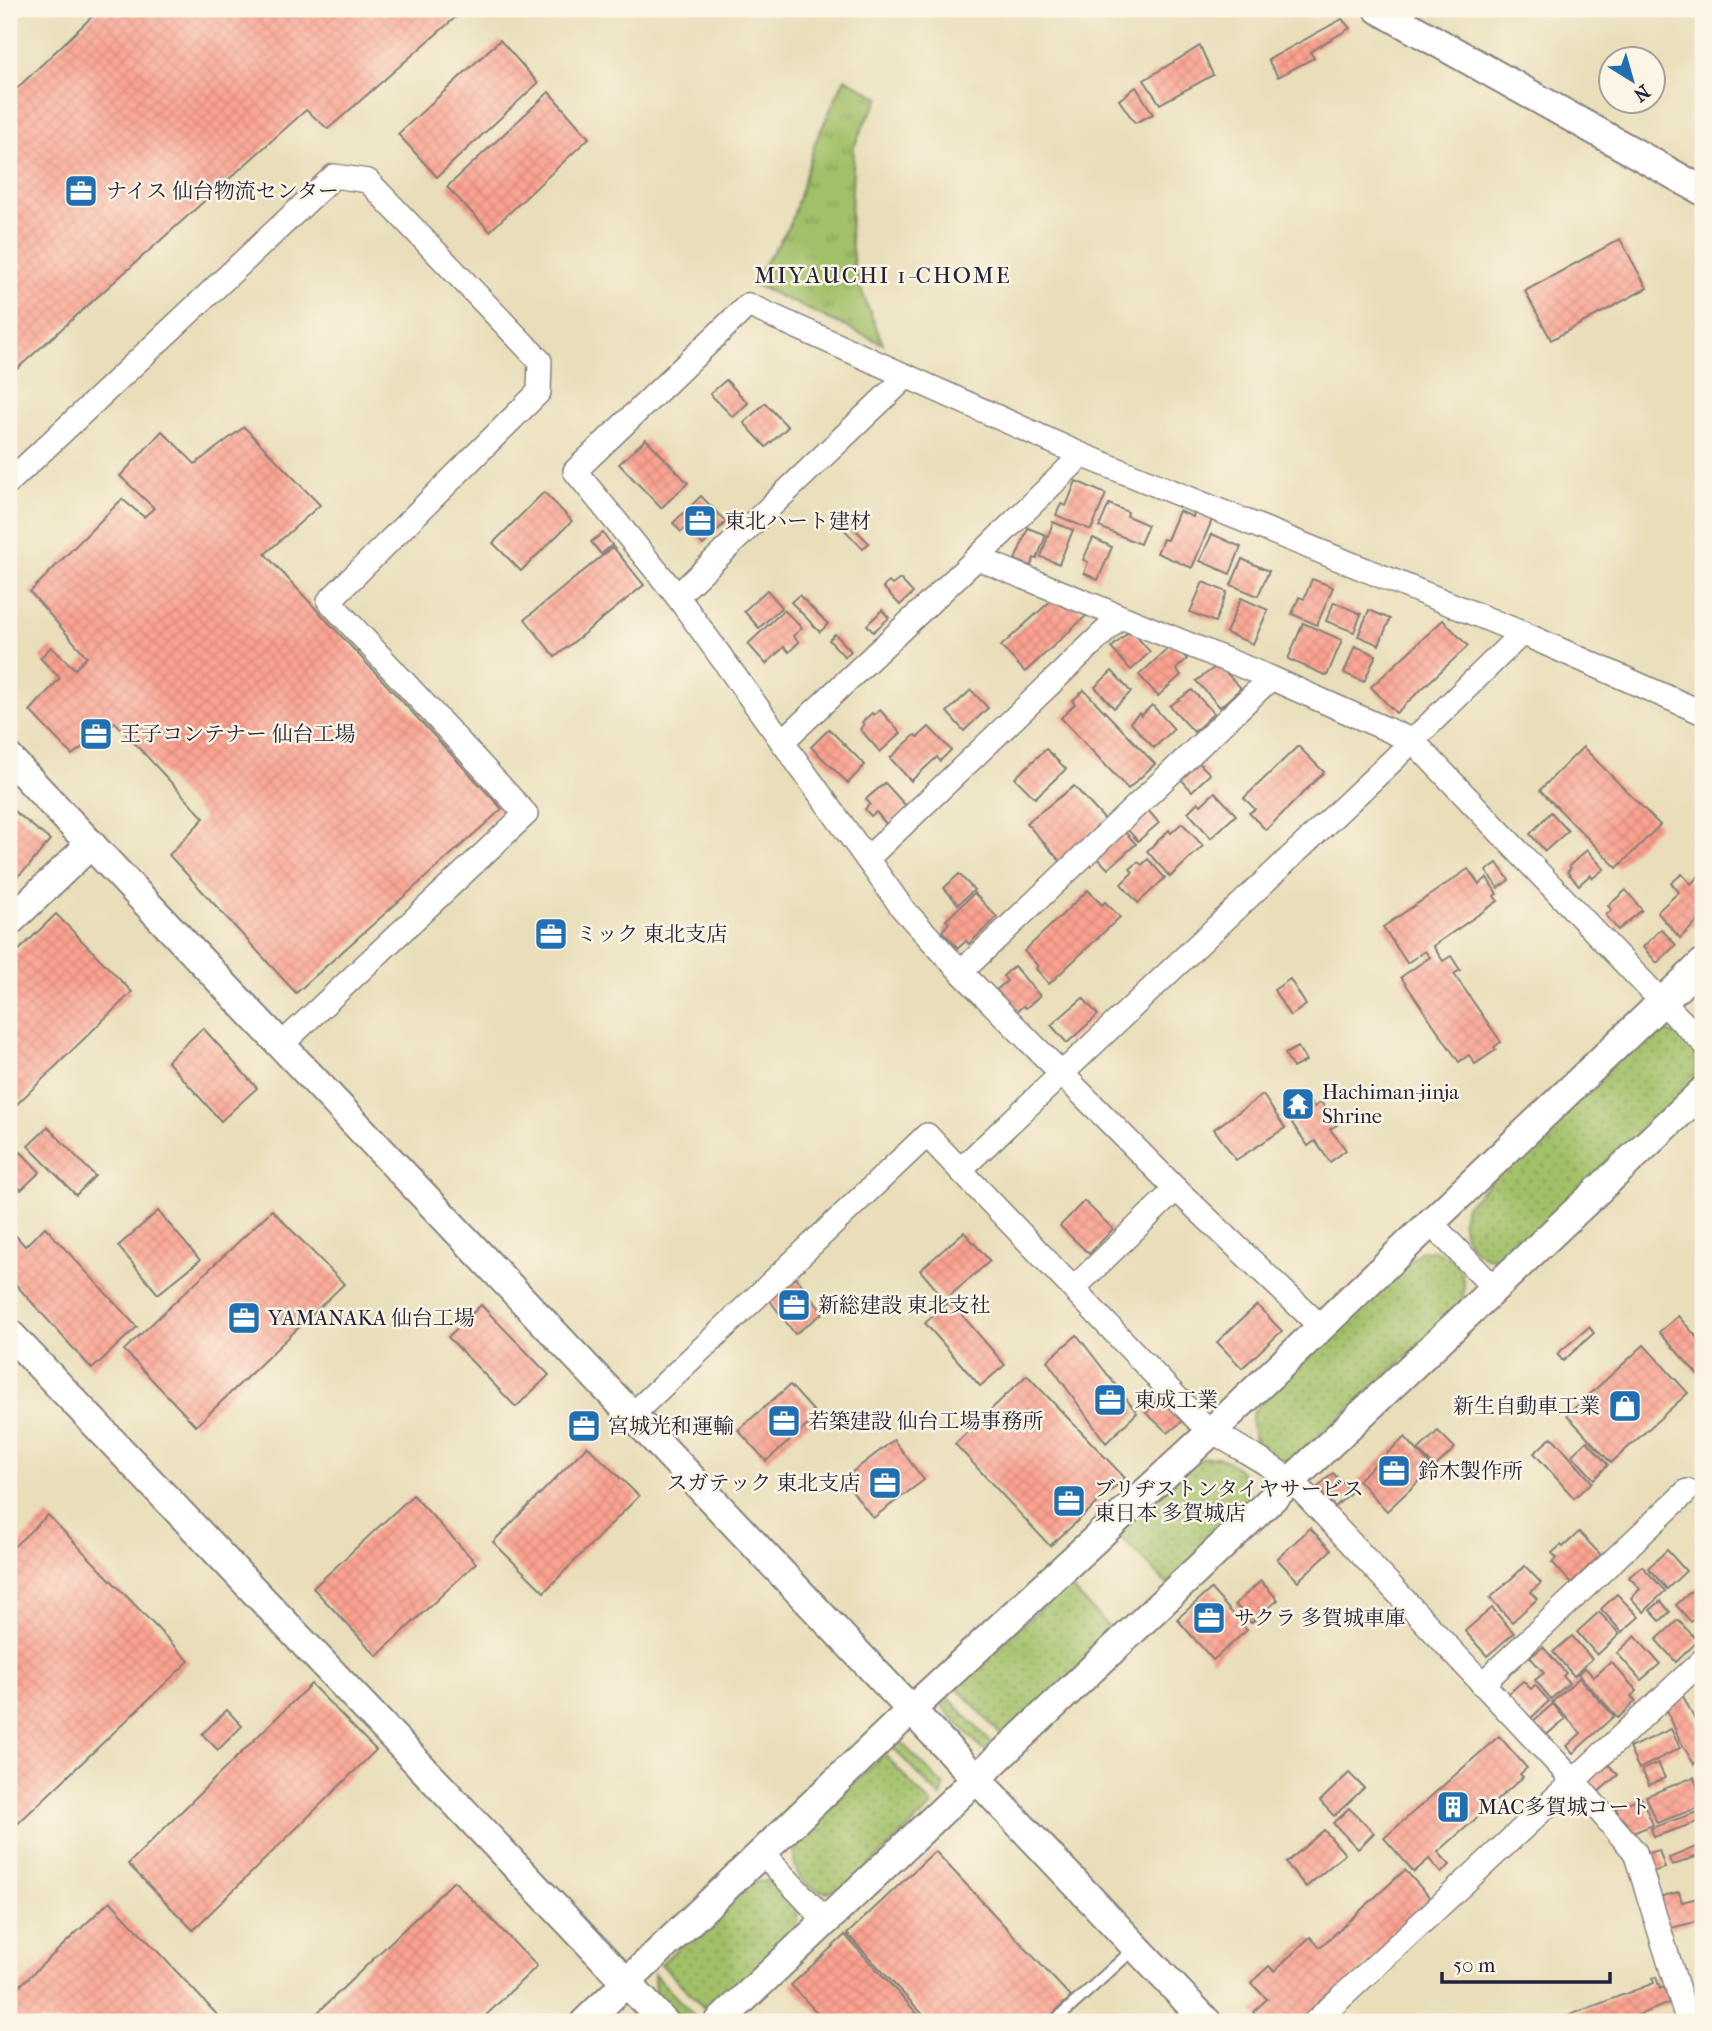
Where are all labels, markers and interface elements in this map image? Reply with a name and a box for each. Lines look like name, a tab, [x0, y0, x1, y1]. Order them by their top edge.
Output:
north arrow	[1596, 46, 1666, 116]
text: N	[1629, 80, 1654, 106]
office icon: ナイス 仙台物流センター	[62, 172, 100, 210]
place label: ナイス 仙台物流センター	[106, 179, 339, 203]
district label: MIYAUCHI 1-CHOME	[754, 262, 1012, 289]
office icon: 東北ハート建材	[681, 502, 719, 540]
place label: 東北ハート建材	[724, 509, 871, 533]
office icon: 王子コンテナー 仙台工場	[77, 715, 115, 753]
place label: 王子コンテナー 仙台工場	[120, 722, 356, 746]
office icon: ミック 東北支店	[532, 915, 570, 953]
place label: ミック 東北支店	[576, 922, 727, 946]
place label: Hachiman-jinja Shrine	[1322, 1080, 1459, 1128]
temple icon: Hachiman-jinja Shrine	[1279, 1085, 1317, 1123]
office icon: 新総建設 東北支社	[775, 1286, 813, 1324]
place label: 新総建設 東北支社	[818, 1293, 991, 1317]
office icon: YAMANAKA 仙台工場	[225, 1299, 263, 1337]
place label: YAMANAKA 仙台工場	[267, 1306, 475, 1330]
office icon: 東成工業	[1091, 1381, 1129, 1419]
shop icon: 新生自動車工業	[1606, 1387, 1644, 1425]
place label: 東成工業	[1134, 1388, 1218, 1412]
place label: 新生自動車工業	[1453, 1394, 1600, 1418]
office icon: 若築建設 仙台工場事務所	[765, 1402, 803, 1440]
office icon: 宮城光和運輸	[565, 1407, 603, 1445]
place label: 若築建設 仙台工場事務所	[808, 1409, 1044, 1433]
place label: 宮城光和運輸	[608, 1414, 734, 1438]
office icon: 鈴木製作所	[1375, 1452, 1413, 1490]
place label: 鈴木製作所	[1418, 1459, 1523, 1483]
office icon: スガテック 東北支店	[866, 1464, 904, 1502]
place label: スガテック 東北支店	[666, 1471, 860, 1495]
place label: ブリヂストンタイヤサービス 東日本 多賀城店	[1094, 1477, 1364, 1525]
office icon: ブリヂストンタイヤサービス 東日本 多賀城店	[1050, 1482, 1088, 1520]
office icon: サクラ 多賀城車庫	[1190, 1599, 1228, 1637]
place label: サクラ 多賀城車庫	[1234, 1606, 1406, 1630]
building icon: MAC多賀城コート	[1434, 1788, 1472, 1826]
place label: MAC多賀城コート	[1478, 1795, 1651, 1819]
scale bar	[1442, 1940, 1610, 1984]
text: 50 m	[1453, 1953, 1496, 1977]

